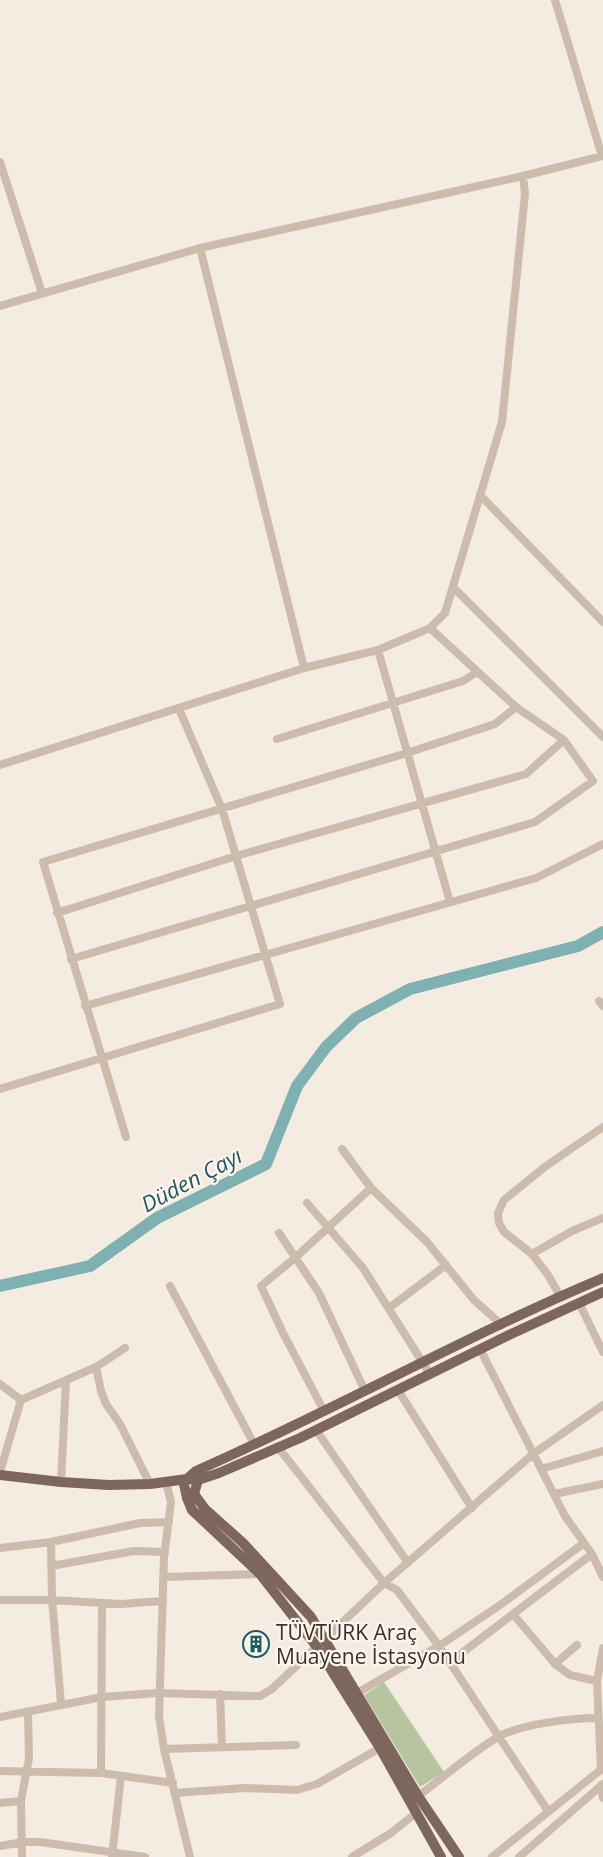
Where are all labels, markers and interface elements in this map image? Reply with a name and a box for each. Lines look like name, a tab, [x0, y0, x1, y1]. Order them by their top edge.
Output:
water label: Düden Çayı	[135, 1140, 247, 1218]
place label: TÜVTÜRK Araç Muayene İstasyonu	[276, 1618, 466, 1670]
building icon: TÜVTÜRK Araç Muayene İstasyonu	[241, 1629, 271, 1659]

